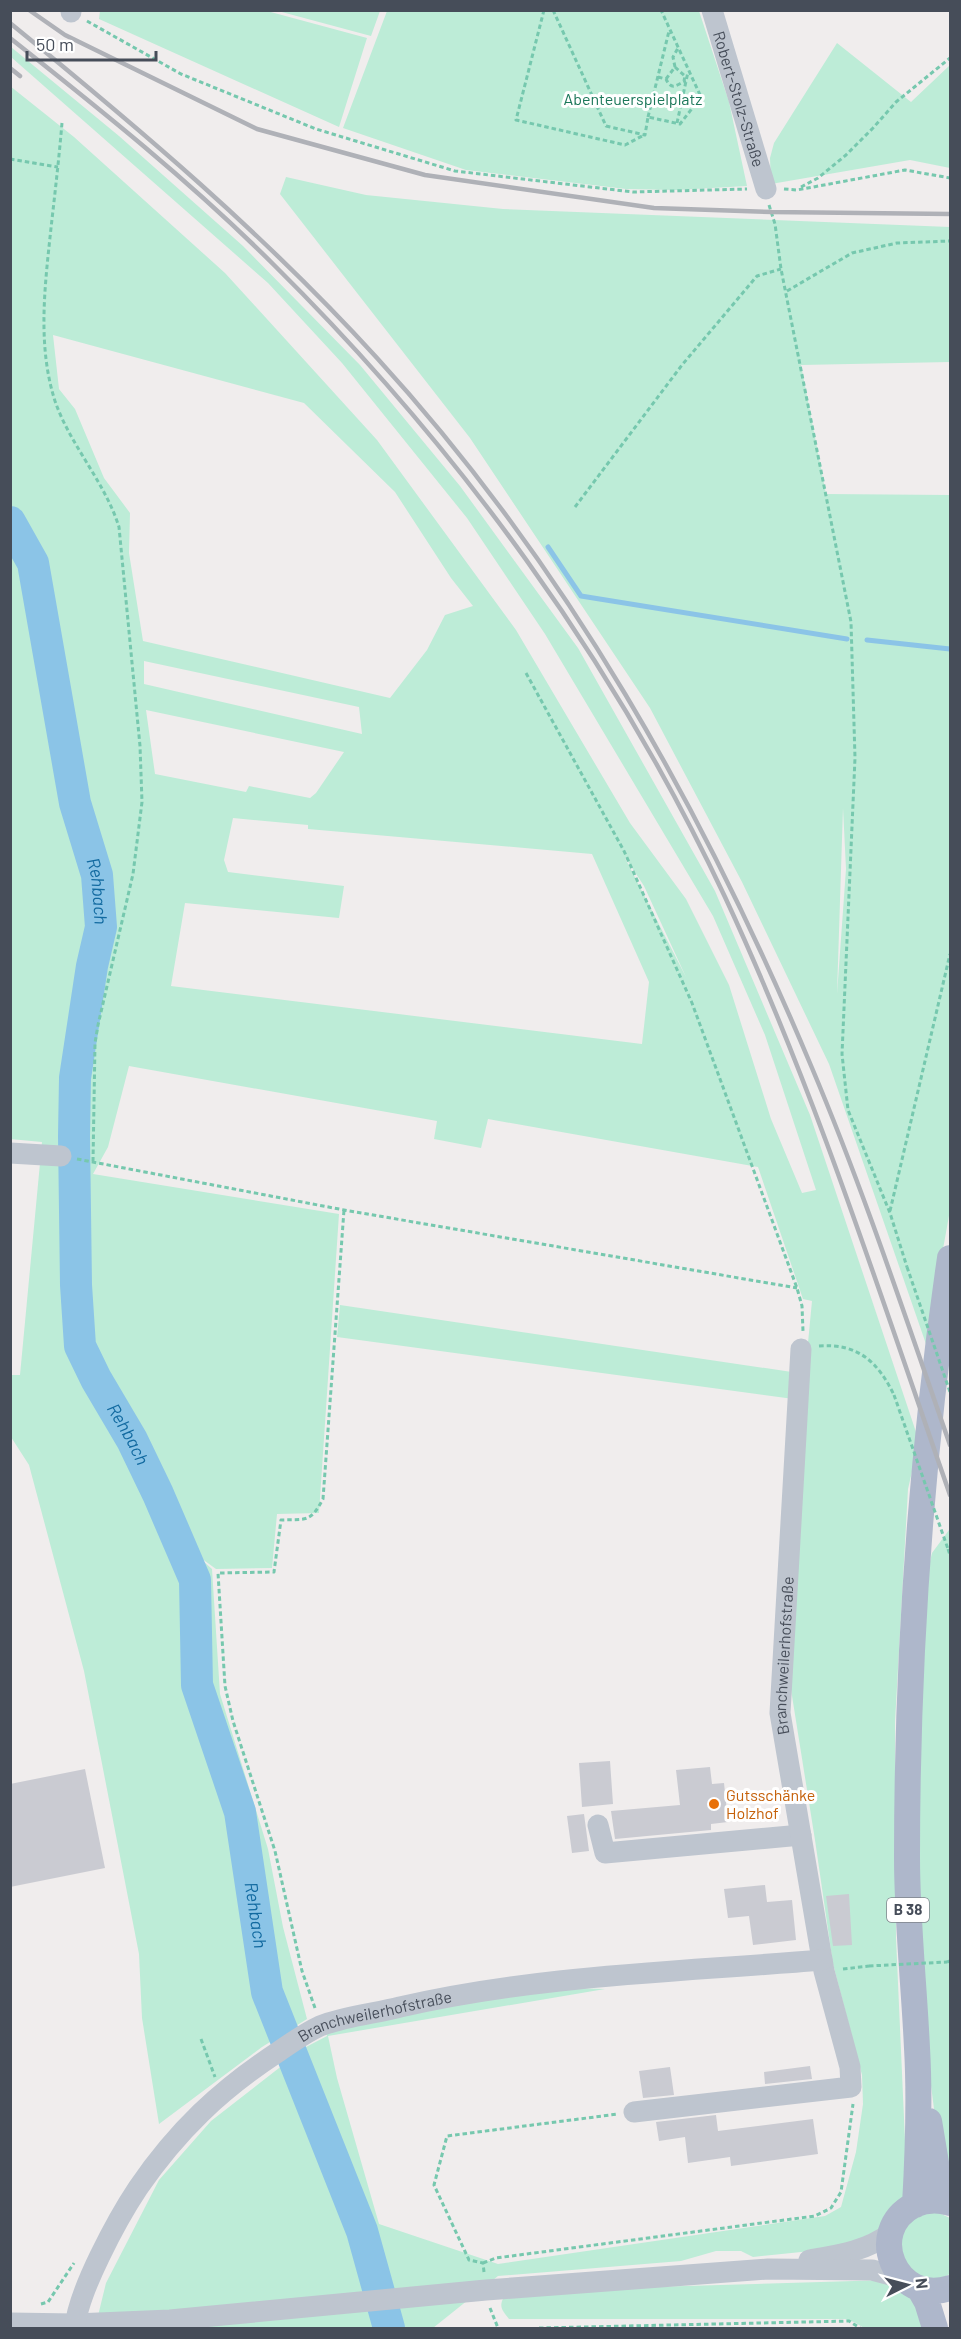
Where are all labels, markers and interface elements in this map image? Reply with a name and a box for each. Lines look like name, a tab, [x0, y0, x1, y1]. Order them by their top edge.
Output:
scale bar	[27, 24, 156, 62]
street label: Robert-Stolz-Straße	[710, 29, 769, 169]
text: 50 m	[36, 33, 74, 55]
park label: Abenteuerspielplatz	[564, 89, 702, 108]
water label: Rehbach	[82, 855, 113, 925]
water label: Rehbach	[103, 1399, 154, 1468]
street label: Branchweilerhofstraße	[770, 1576, 797, 1736]
place label: Gutsschänke Holzhof	[726, 1785, 815, 1822]
marker: Gutsschänke Holzhof	[707, 1797, 721, 1811]
water label: Rehbach	[241, 1880, 272, 1950]
road number: B 38	[887, 1898, 929, 1922]
street label: Branchweilerhofstraße	[294, 1987, 453, 2045]
north arrow	[877, 2255, 937, 2315]
text: N	[912, 2277, 932, 2290]

